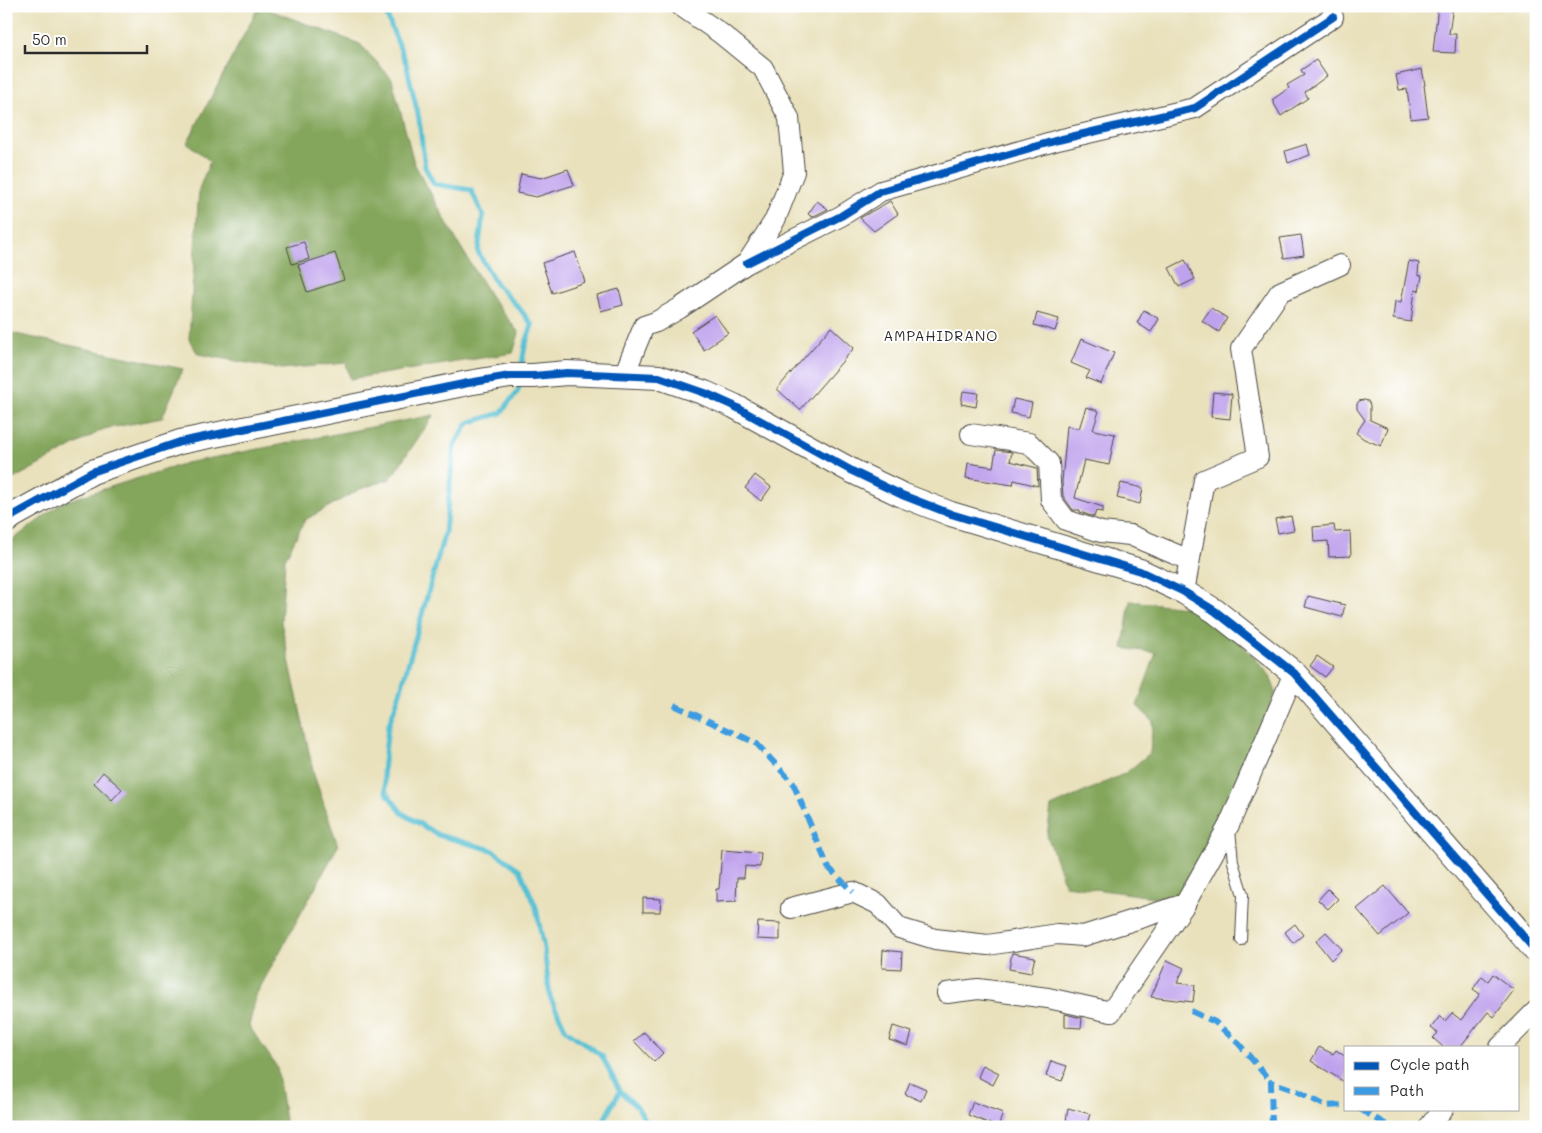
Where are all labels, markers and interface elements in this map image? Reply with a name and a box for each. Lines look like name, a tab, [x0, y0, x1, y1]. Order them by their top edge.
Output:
scale bar	[25, 22, 148, 54]
text: 50 m	[32, 29, 67, 49]
district label: AMPAHIDRANO	[884, 326, 998, 345]
legend	[1344, 1046, 1520, 1110]
text: Cycle path	[1390, 1054, 1469, 1074]
text: Path	[1390, 1080, 1424, 1100]

